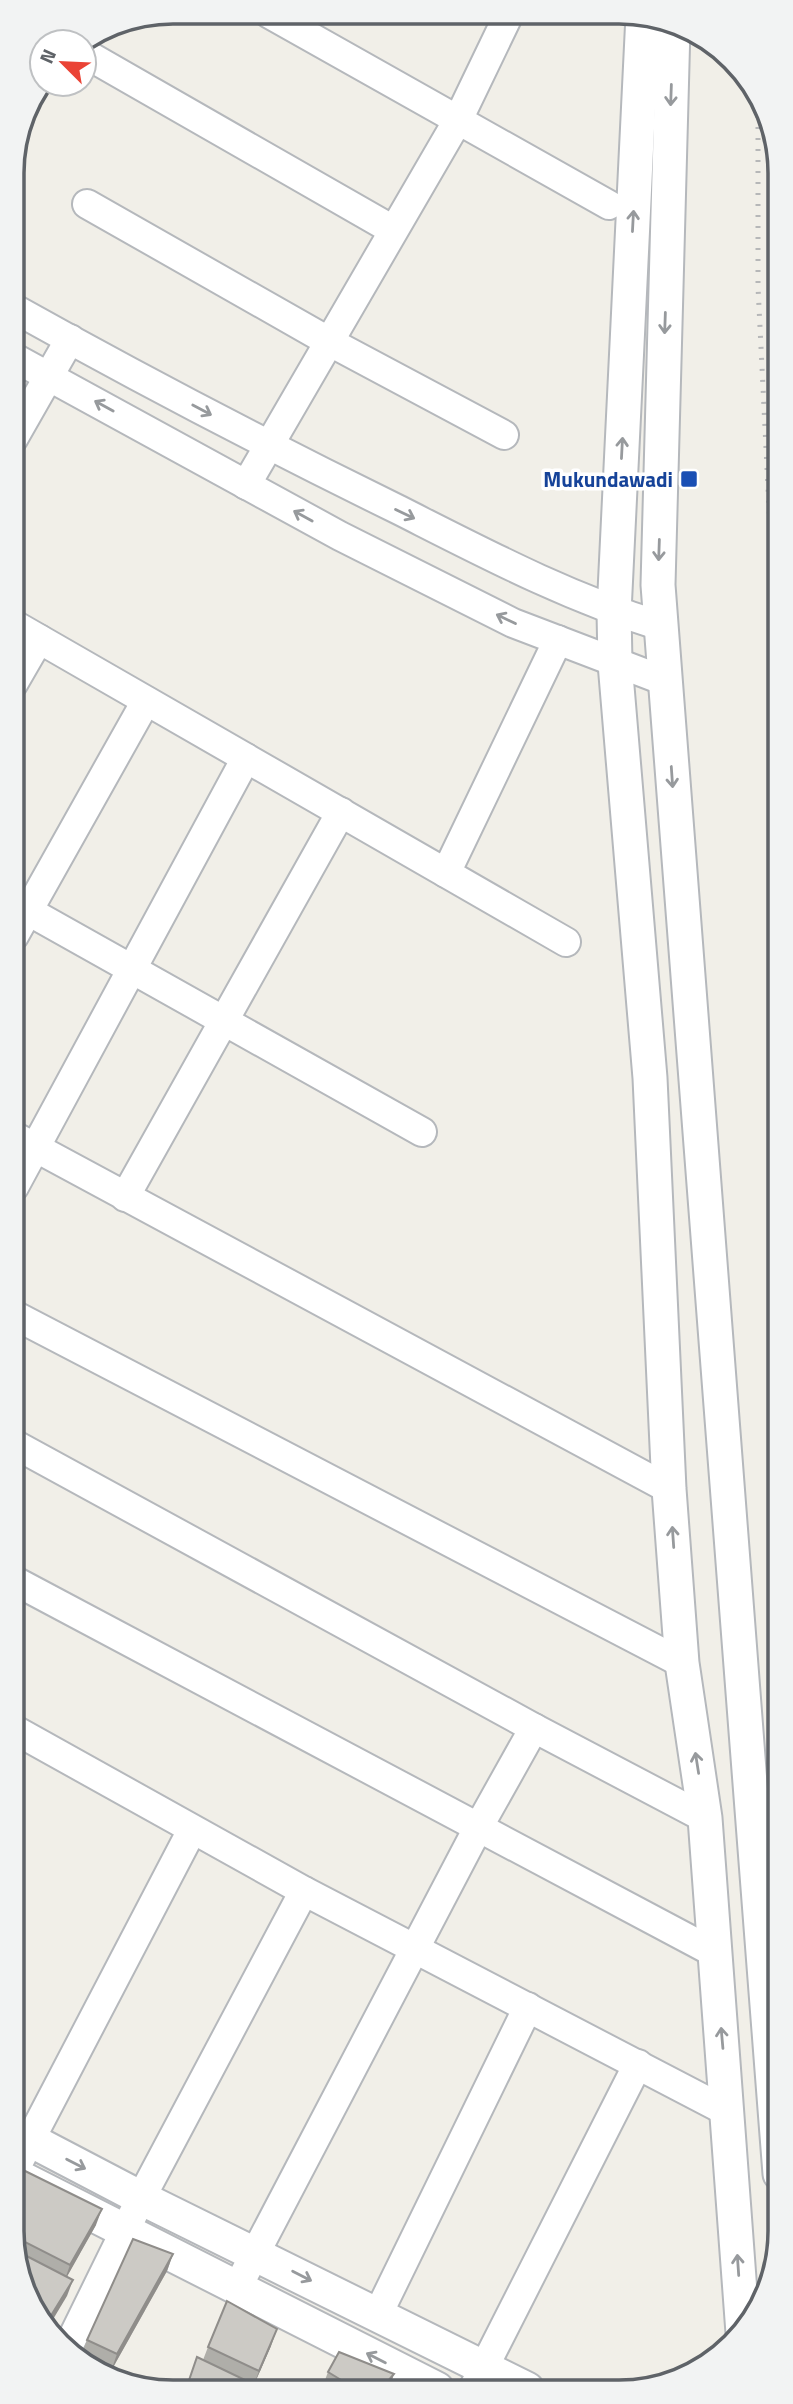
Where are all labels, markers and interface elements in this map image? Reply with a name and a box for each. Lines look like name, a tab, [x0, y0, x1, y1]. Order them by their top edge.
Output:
north arrow	[28, 28, 98, 98]
text: N	[31, 44, 63, 68]
one-way arrow	[665, 84, 678, 107]
one-way arrow	[627, 210, 640, 232]
one-way arrow	[658, 311, 672, 334]
one-way arrow	[94, 399, 115, 412]
one-way arrow	[191, 404, 212, 418]
one-way arrow	[615, 437, 628, 460]
place label: Mukundawadi	[543, 463, 673, 495]
marker: Mukundawadi	[679, 469, 699, 489]
one-way arrow	[394, 507, 415, 521]
one-way arrow	[294, 509, 314, 523]
one-way arrow	[652, 538, 665, 561]
one-way arrow	[496, 612, 517, 625]
one-way arrow	[666, 765, 679, 788]
one-way arrow	[666, 1526, 679, 1549]
one-way arrow	[690, 1752, 703, 1775]
one-way arrow	[715, 2027, 728, 2050]
one-way arrow	[65, 2157, 86, 2171]
one-way arrow	[731, 2254, 744, 2277]
one-way arrow	[291, 2269, 312, 2283]
one-way arrow	[366, 2350, 387, 2364]

